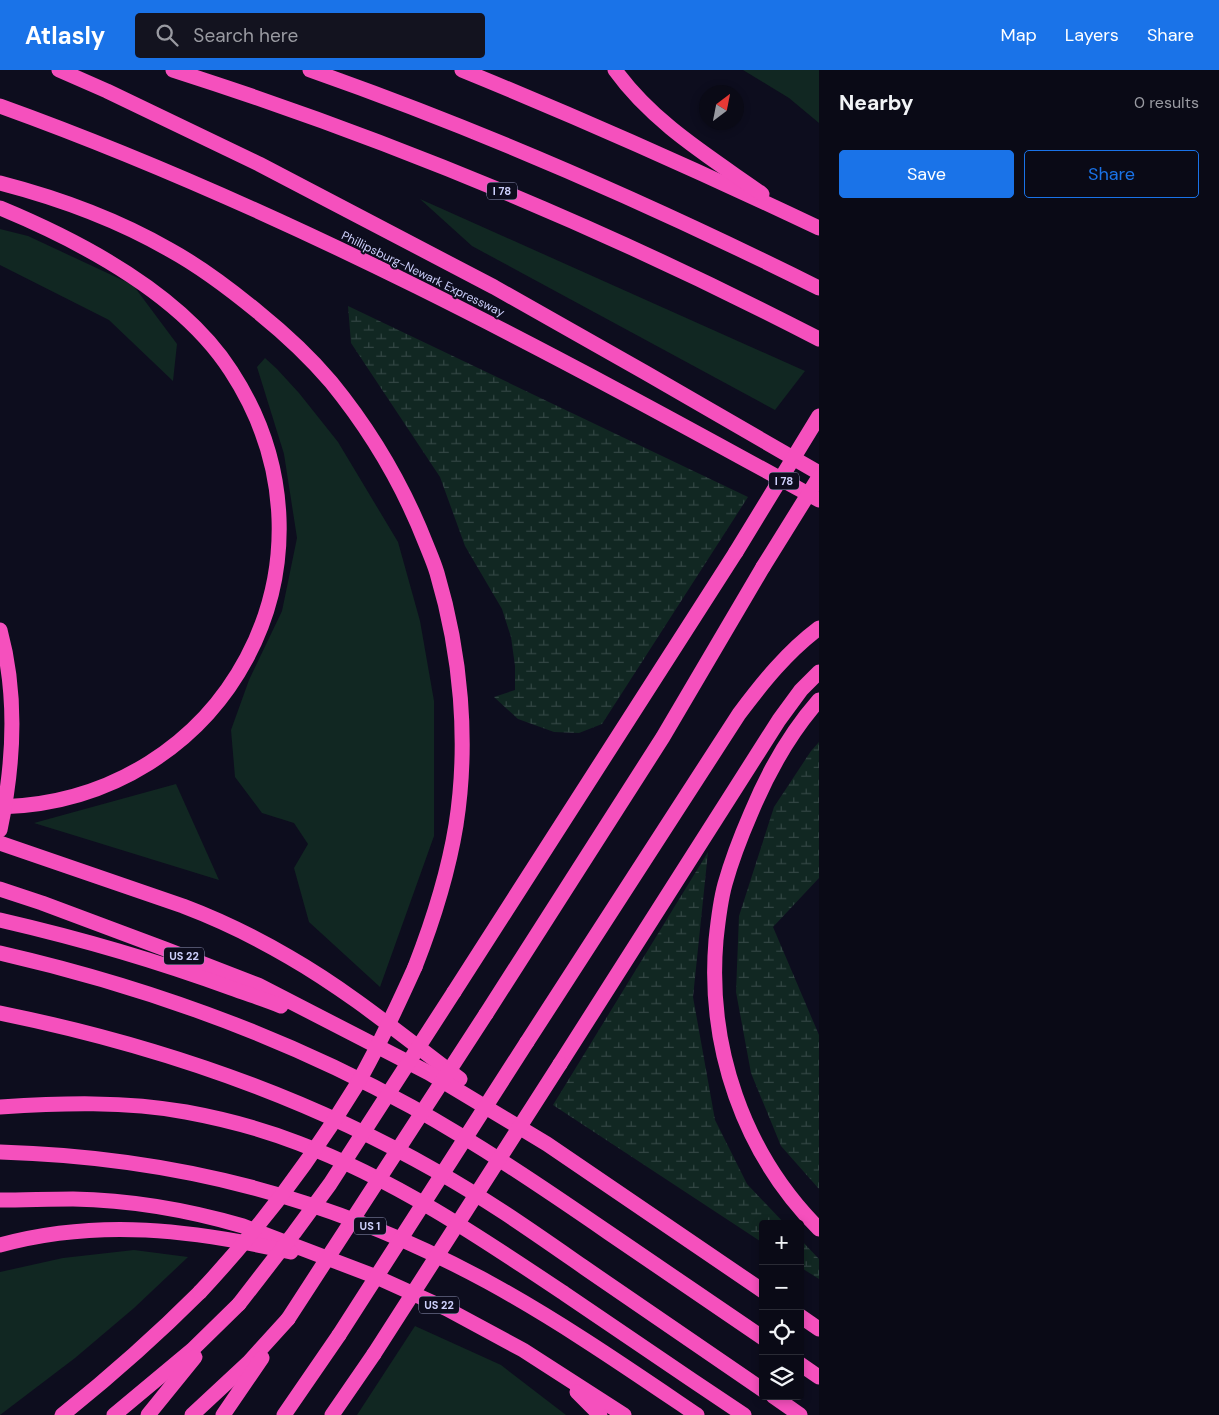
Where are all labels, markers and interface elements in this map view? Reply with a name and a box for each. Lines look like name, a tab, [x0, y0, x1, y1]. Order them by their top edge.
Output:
search box	[135, 13, 485, 58]
text: Atlasly	[25, 20, 105, 51]
icon: search	[153, 21, 181, 49]
text: Search here	[193, 23, 298, 48]
text: Map	[1001, 23, 1037, 47]
text: Layers	[1065, 23, 1119, 47]
text: Share	[1147, 23, 1194, 47]
north arrow	[699, 85, 744, 130]
text: Nearby	[839, 89, 913, 117]
text: 0 results	[1134, 92, 1199, 113]
button: Save	[839, 150, 1014, 198]
button: Share	[1024, 150, 1199, 198]
road number: I 78	[487, 182, 517, 200]
street label: Phillipsburg-Newark Expressway	[339, 227, 507, 321]
road number: I 78	[769, 472, 799, 490]
road number: US 22	[164, 948, 204, 964]
road number: US 1	[354, 1218, 386, 1234]
map controls	[759, 1220, 804, 1400]
button: +	[759, 1220, 804, 1265]
button: −	[759, 1265, 804, 1310]
road number: US 22	[419, 1296, 459, 1314]
button: locate	[759, 1310, 804, 1355]
button: layers	[759, 1355, 804, 1400]

